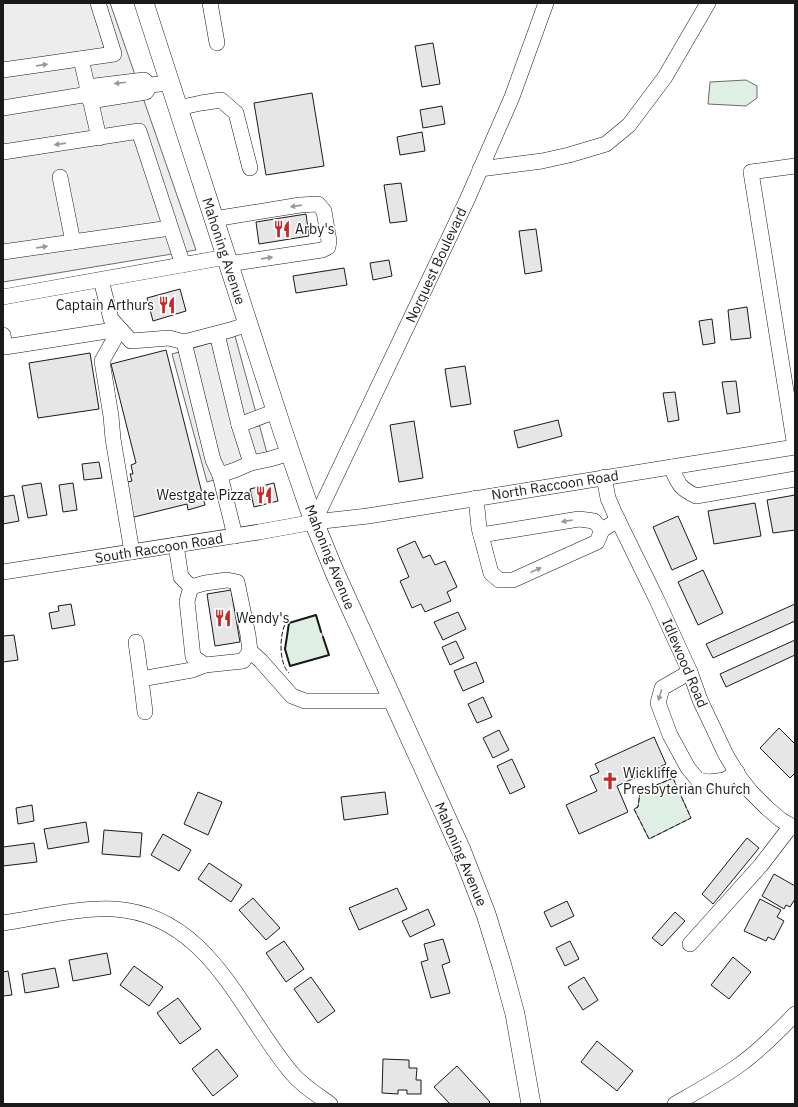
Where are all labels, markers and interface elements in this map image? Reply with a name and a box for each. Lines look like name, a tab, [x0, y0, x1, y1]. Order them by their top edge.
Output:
one-way arrow	[36, 62, 48, 68]
one-way arrow	[114, 79, 126, 86]
one-way arrow	[54, 141, 66, 147]
street label: Mahoning Avenue	[198, 195, 250, 307]
one-way arrow	[290, 203, 302, 209]
street label: Norquest Boulevard	[401, 204, 471, 326]
restaurant icon: Arby's	[272, 219, 292, 239]
place label: Arby's	[295, 220, 335, 238]
one-way arrow	[36, 244, 48, 250]
one-way arrow	[261, 255, 273, 261]
restaurant icon: Captain Arthurs	[157, 295, 177, 315]
place label: Captain Arthurs	[56, 296, 154, 314]
street label: North Raccoon Road	[490, 466, 620, 504]
restaurant icon: Westgate Pizza	[254, 485, 274, 505]
place label: Westgate Pizza	[156, 486, 252, 504]
street label: Mahoning Avenue	[301, 502, 359, 612]
one-way arrow	[561, 518, 573, 524]
street label: South Raccoon Road	[94, 529, 224, 567]
one-way arrow	[530, 567, 541, 573]
restaurant icon: Wendy's	[213, 608, 233, 628]
place label: Wendy's	[236, 609, 290, 627]
street label: Idlewood Road	[658, 616, 712, 710]
one-way arrow	[657, 689, 663, 701]
place label: Wickliffe Presbyterian Church	[623, 764, 751, 798]
church icon: Wickliffe Presbyterian Church	[600, 771, 620, 791]
street label: Mahoning Avenue	[431, 799, 491, 909]

